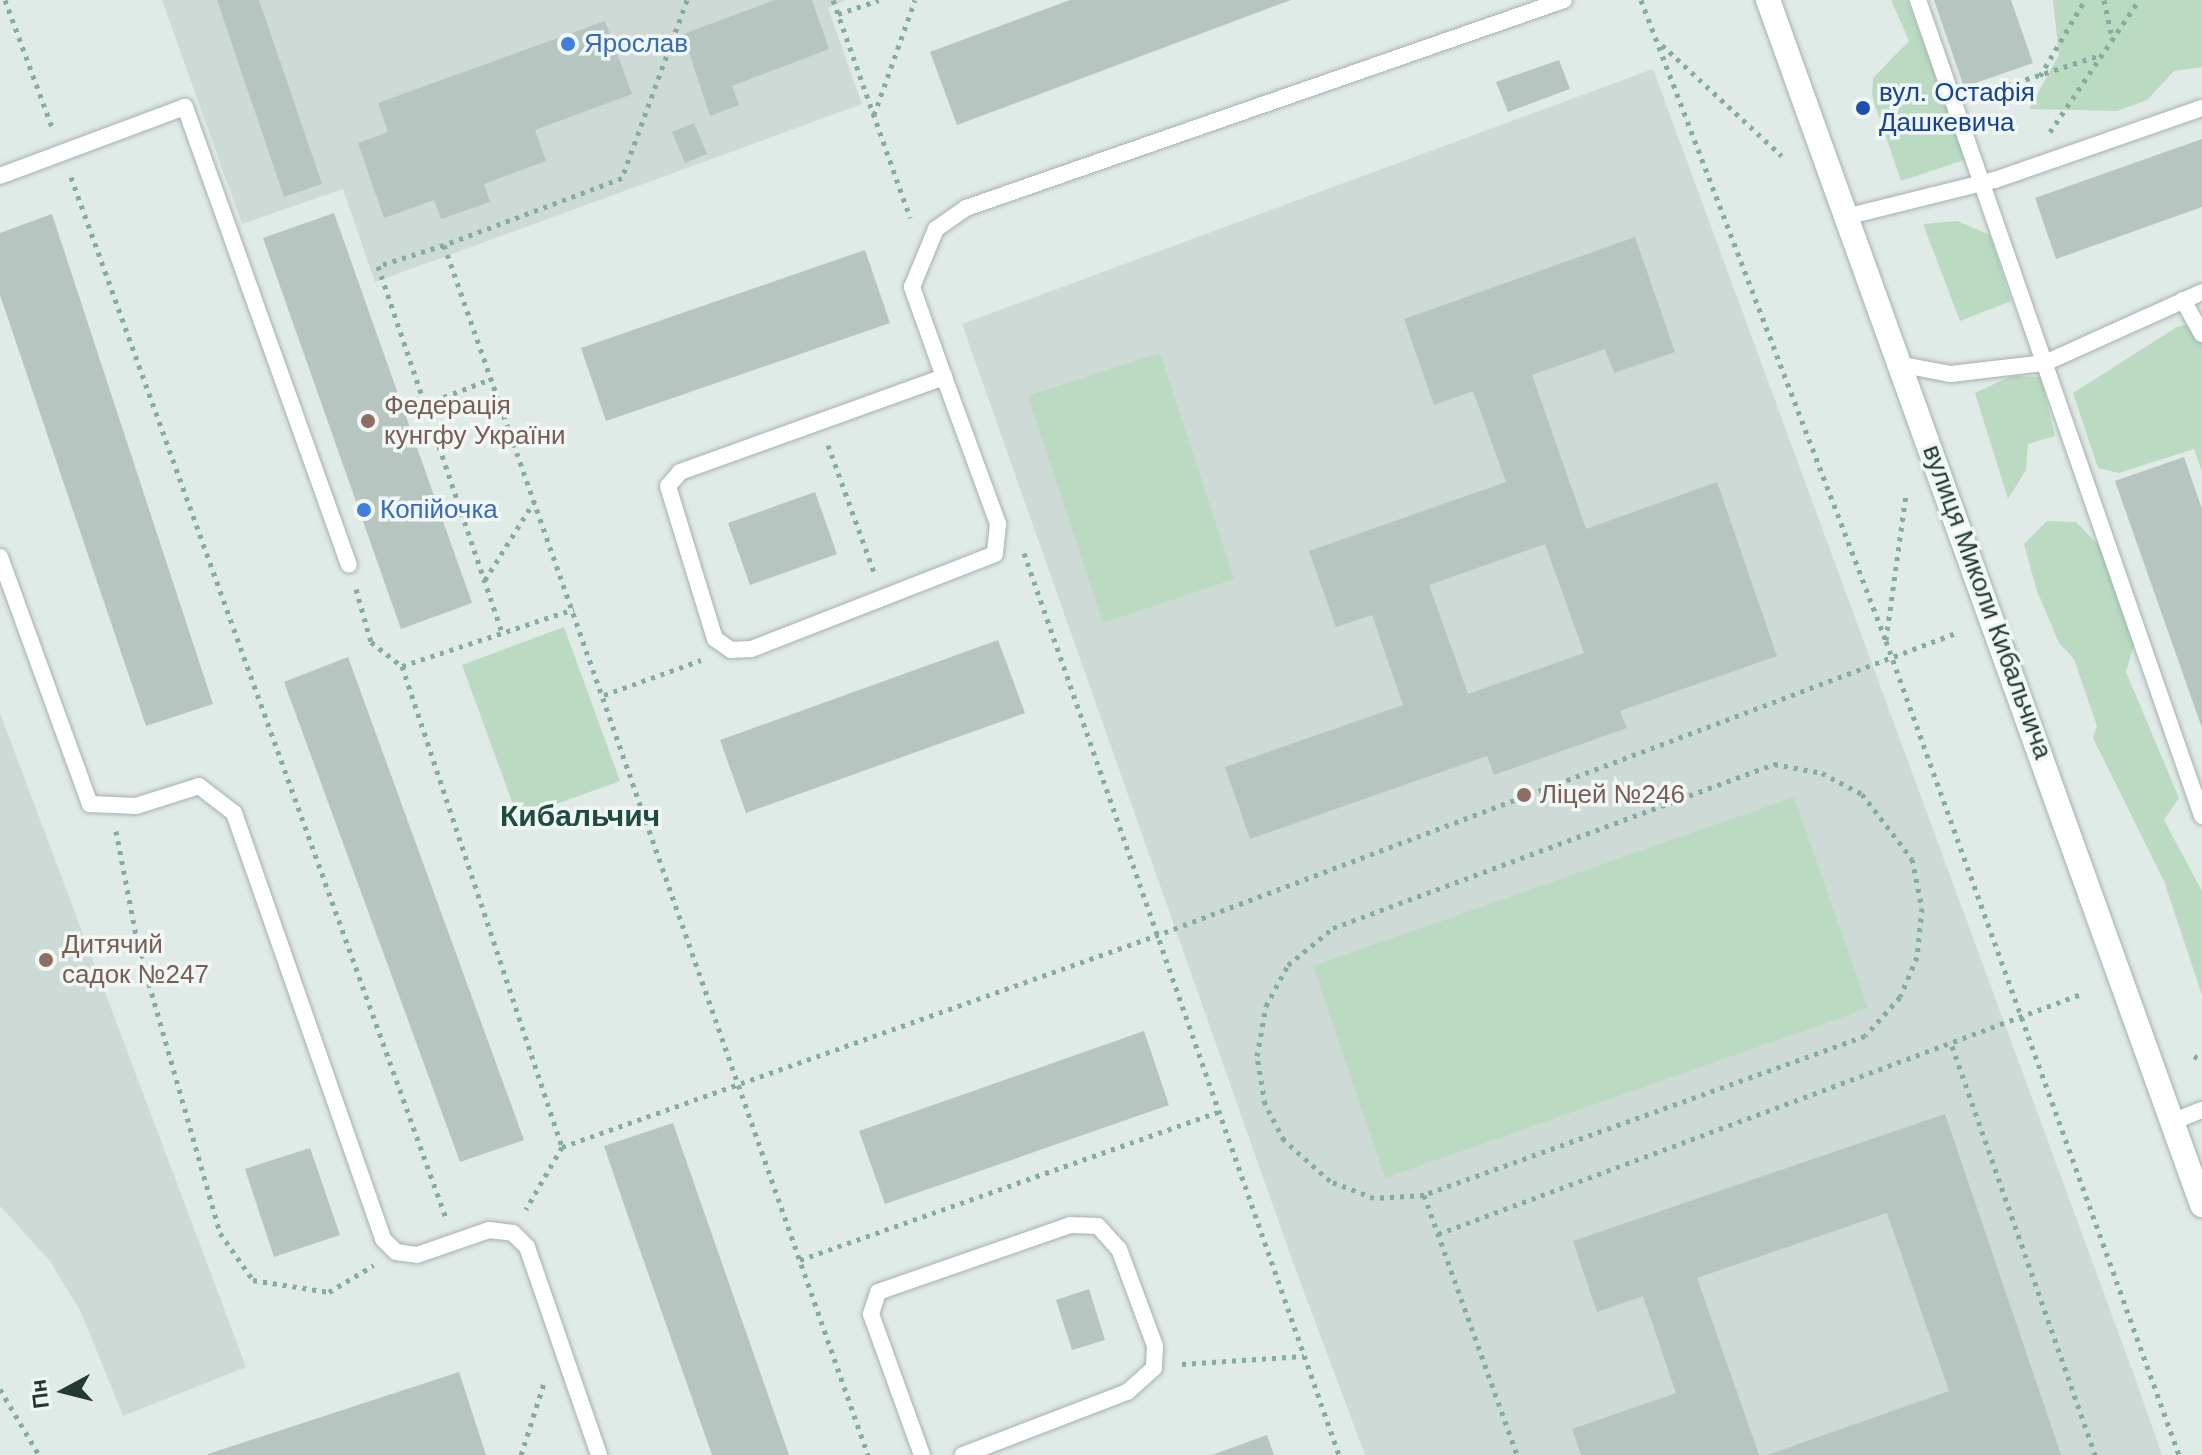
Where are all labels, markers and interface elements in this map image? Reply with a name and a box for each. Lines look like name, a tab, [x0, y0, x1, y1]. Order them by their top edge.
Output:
place label: Ярослав	[584, 28, 688, 60]
marker: Ярослав	[559, 35, 577, 53]
place label: вул. Остафія Дашкевича	[1879, 77, 2035, 138]
marker: вул. Остафія Дашкевича	[1854, 99, 1872, 117]
place label: Федерація кунгфу України	[384, 390, 566, 452]
marker: Федерація кунгфу України	[359, 412, 377, 430]
street label: вулиця Миколи Кибальчича	[1916, 441, 2058, 763]
place label: Копійочка	[380, 494, 498, 526]
marker: Копійочка	[355, 501, 373, 519]
place label: Ліцей №246	[1540, 779, 1685, 811]
marker: Ліцей №246	[1515, 786, 1533, 804]
district label: Кибальчич	[500, 798, 660, 834]
place label: Дитячий садок №247	[62, 929, 209, 990]
marker: Дитячий садок №247	[37, 951, 55, 969]
north arrow	[24, 1351, 104, 1431]
text: Пн	[26, 1378, 54, 1410]

